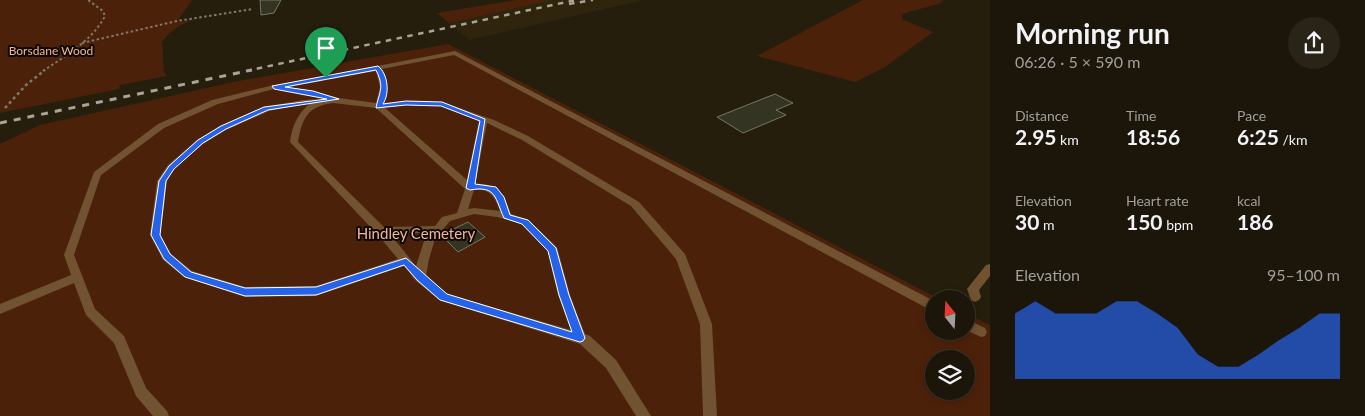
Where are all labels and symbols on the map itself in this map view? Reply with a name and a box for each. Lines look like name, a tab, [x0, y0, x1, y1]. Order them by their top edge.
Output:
pin	[305, 27, 347, 78]
park label: Borsdane Wood	[9, 43, 93, 58]
park label: Hindley Cemetery	[357, 224, 476, 242]
north arrow	[925, 290, 975, 340]

